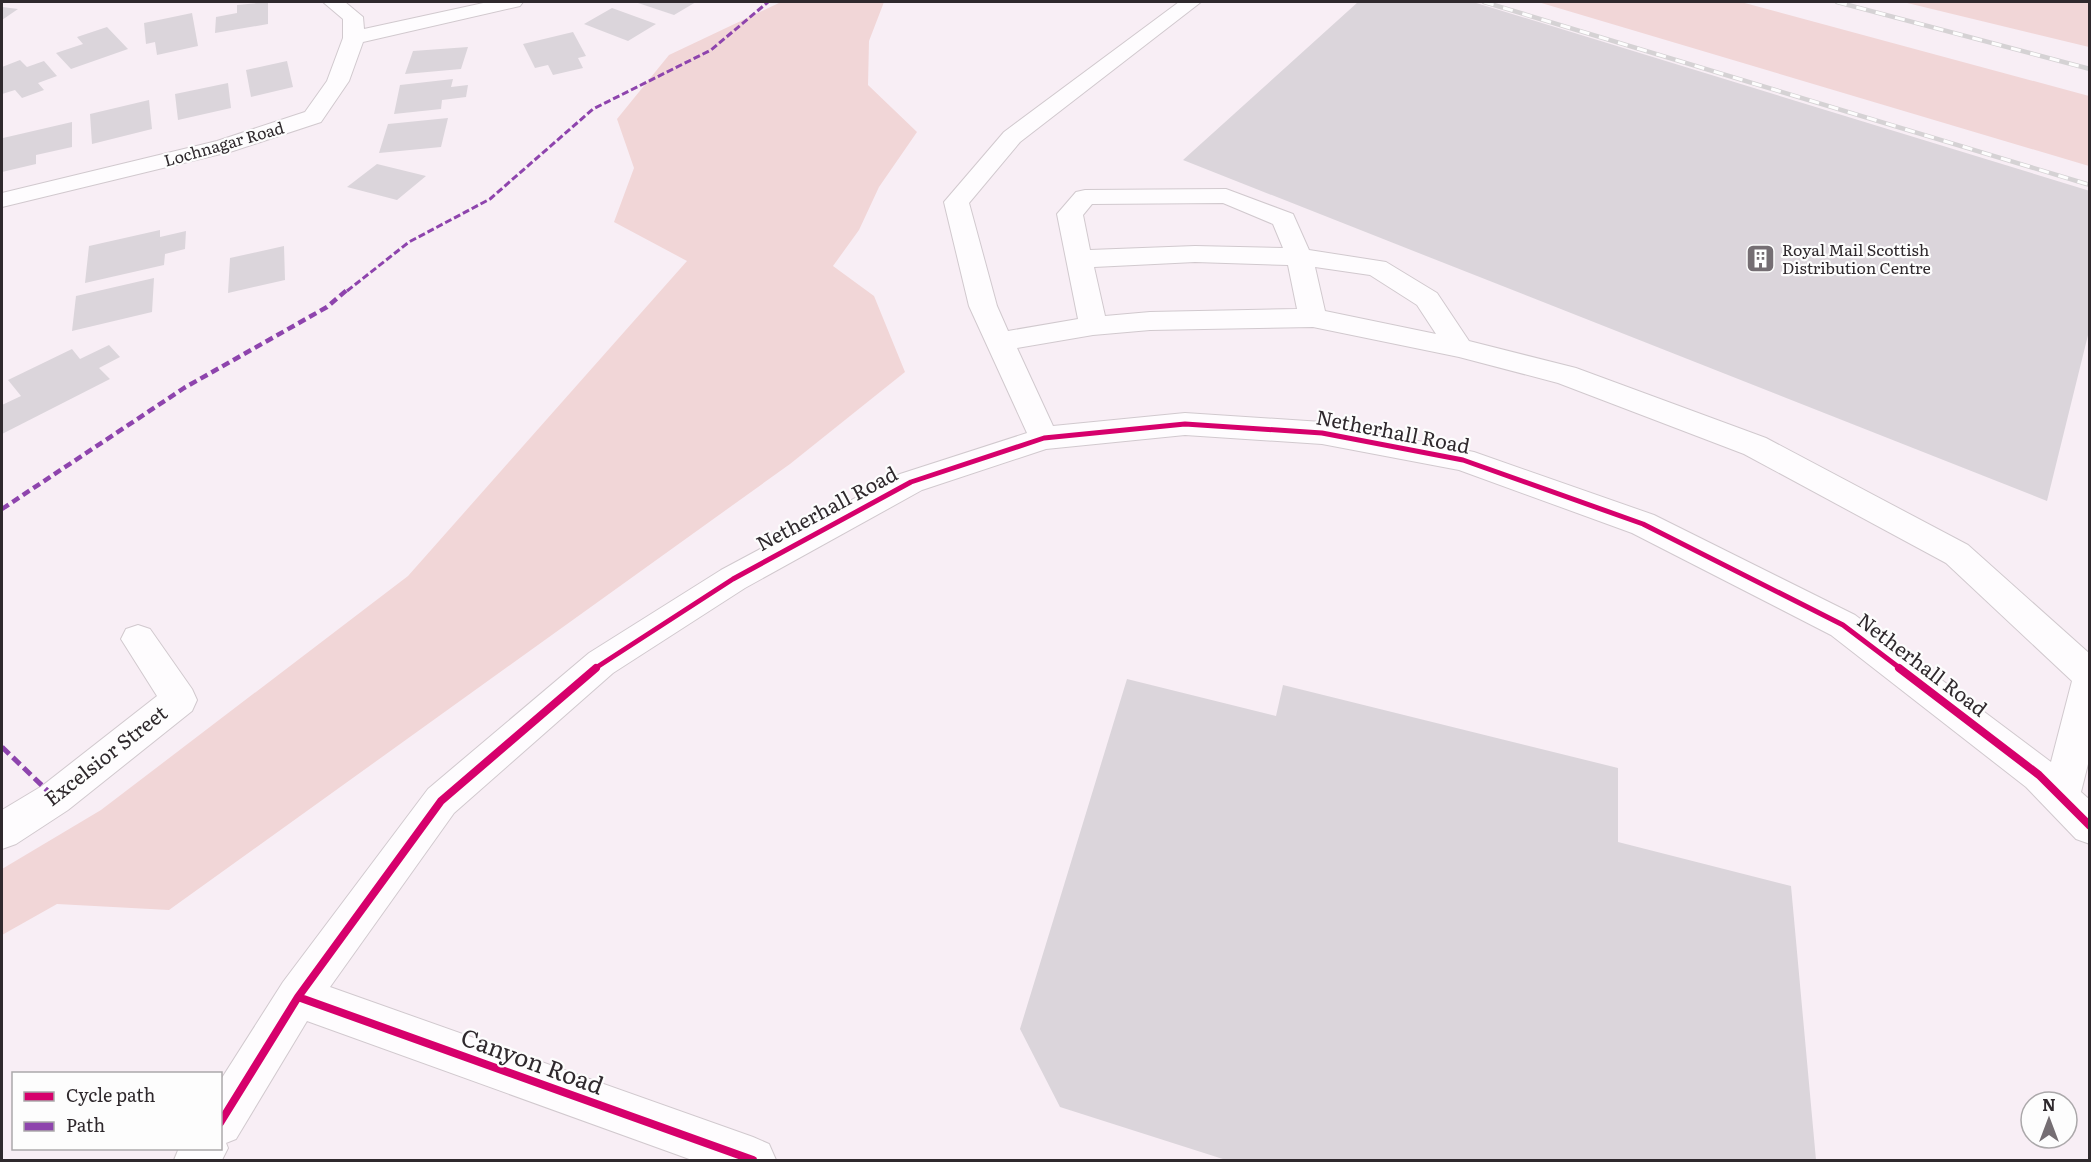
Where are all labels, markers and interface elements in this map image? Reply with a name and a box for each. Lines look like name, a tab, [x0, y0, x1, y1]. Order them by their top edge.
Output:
street label: Lochnagar Road	[161, 114, 287, 172]
place label: Royal Mail Scottish Distribution Centre	[1782, 237, 1931, 279]
building icon: Royal Mail Scottish Distribution Centre	[1745, 243, 1777, 275]
street label: Netherhall Road	[1314, 400, 1473, 460]
street label: Netherhall Road	[750, 457, 902, 557]
street label: Netherhall Road	[1852, 604, 1995, 722]
street label: Excelsior Street	[37, 697, 172, 812]
street label: Canyon Road	[457, 1018, 609, 1102]
legend	[12, 1072, 222, 1150]
text: Cycle path	[66, 1081, 155, 1108]
north arrow	[2019, 1090, 2079, 1150]
text: N	[2042, 1092, 2056, 1116]
text: Path	[66, 1111, 105, 1138]

